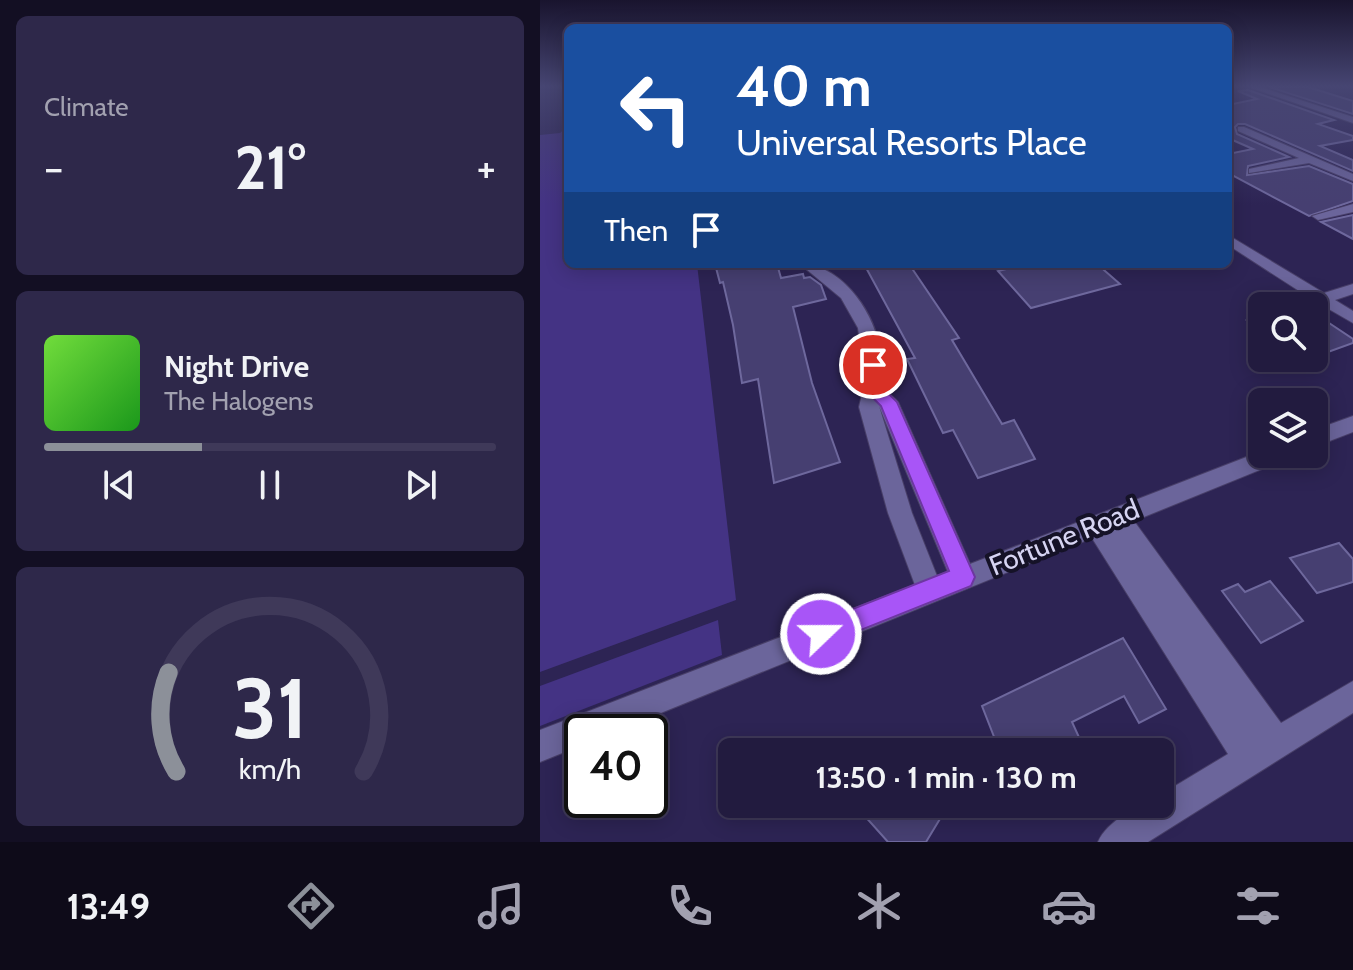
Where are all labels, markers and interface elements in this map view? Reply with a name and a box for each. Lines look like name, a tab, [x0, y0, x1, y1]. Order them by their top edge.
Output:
text: 40 m	[736, 52, 872, 120]
icon: left	[604, 56, 708, 160]
text: Climate	[44, 91, 129, 123]
text: Universal Resorts Place	[736, 120, 1087, 164]
text: 21°	[234, 131, 306, 204]
text: −	[44, 141, 63, 194]
text: +	[477, 141, 496, 194]
icon: arrive	[684, 208, 728, 252]
text: Then	[604, 212, 668, 249]
map controls	[1248, 292, 1328, 468]
button: search	[1248, 292, 1328, 372]
pin	[839, 331, 907, 399]
icon: arrive	[851, 343, 895, 387]
text: Night Drive	[164, 348, 309, 385]
text: The Halogens	[164, 385, 313, 417]
button: layers	[1248, 388, 1328, 468]
icon: previous	[97, 463, 141, 507]
icon: pause	[248, 463, 292, 507]
icon: next	[399, 463, 443, 507]
street label: Fortune Road	[984, 491, 1144, 583]
position arrow	[779, 592, 863, 676]
text: 31	[232, 658, 308, 759]
speed limit sign: 40	[564, 714, 668, 818]
text: km/h	[239, 752, 301, 787]
text: 13:50 · 1 min · 130 m	[815, 759, 1077, 796]
icon: directions	[283, 878, 339, 934]
icon: music	[473, 878, 529, 934]
icon: phone	[662, 878, 718, 934]
icon: climate	[851, 878, 907, 934]
icon: car	[1041, 878, 1097, 934]
icon: filters	[1230, 878, 1286, 934]
text: 13:49	[67, 884, 150, 928]

